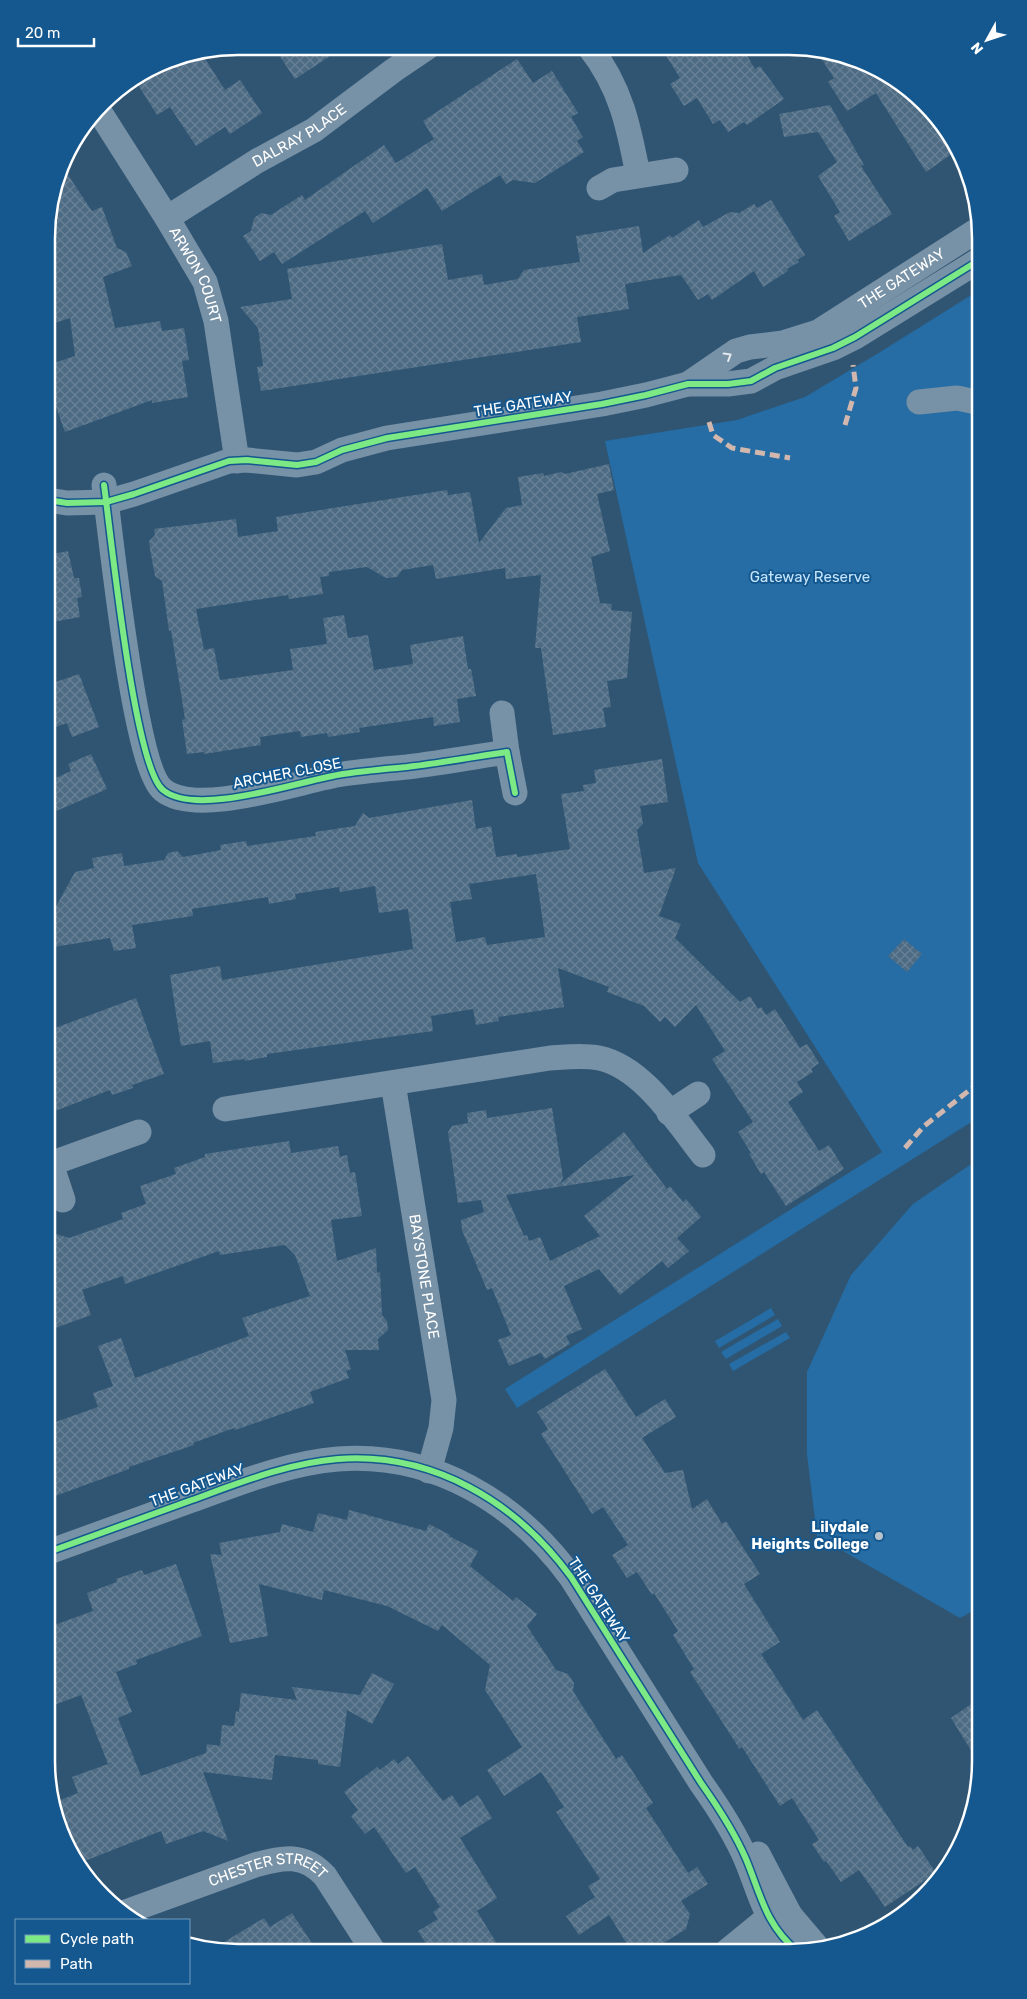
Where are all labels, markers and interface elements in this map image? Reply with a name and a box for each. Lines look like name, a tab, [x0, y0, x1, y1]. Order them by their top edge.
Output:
scale bar	[18, 15, 94, 47]
north arrow	[962, 15, 1012, 65]
text: 20 m	[25, 24, 60, 42]
text: N	[968, 39, 987, 57]
street label: DALRAY PLACE	[249, 100, 350, 171]
street label: ARWON COURT	[165, 223, 225, 325]
street label: THE GATEWAY	[855, 244, 949, 313]
one-way arrow	[723, 352, 732, 362]
street label: THE GATEWAY	[473, 387, 574, 421]
park label: Gateway Reserve	[750, 568, 870, 586]
street label: ARCHER CLOSE	[231, 754, 343, 792]
street label: BAYSTONE PLACE	[405, 1213, 443, 1340]
street label: THE GATEWAY	[147, 1459, 247, 1510]
place label: Lilydale Heights College	[751, 1518, 869, 1553]
marker: Lilydale Heights College	[873, 1530, 885, 1542]
street label: THE GATEWAY	[564, 1554, 634, 1647]
text: CHESTER STREET	[206, 1850, 332, 1890]
street label: CHESTER STREET	[202, 1873, 328, 1893]
legend	[15, 1919, 190, 1984]
text: Cycle path	[60, 1930, 134, 1948]
text: Path	[60, 1955, 93, 1973]

